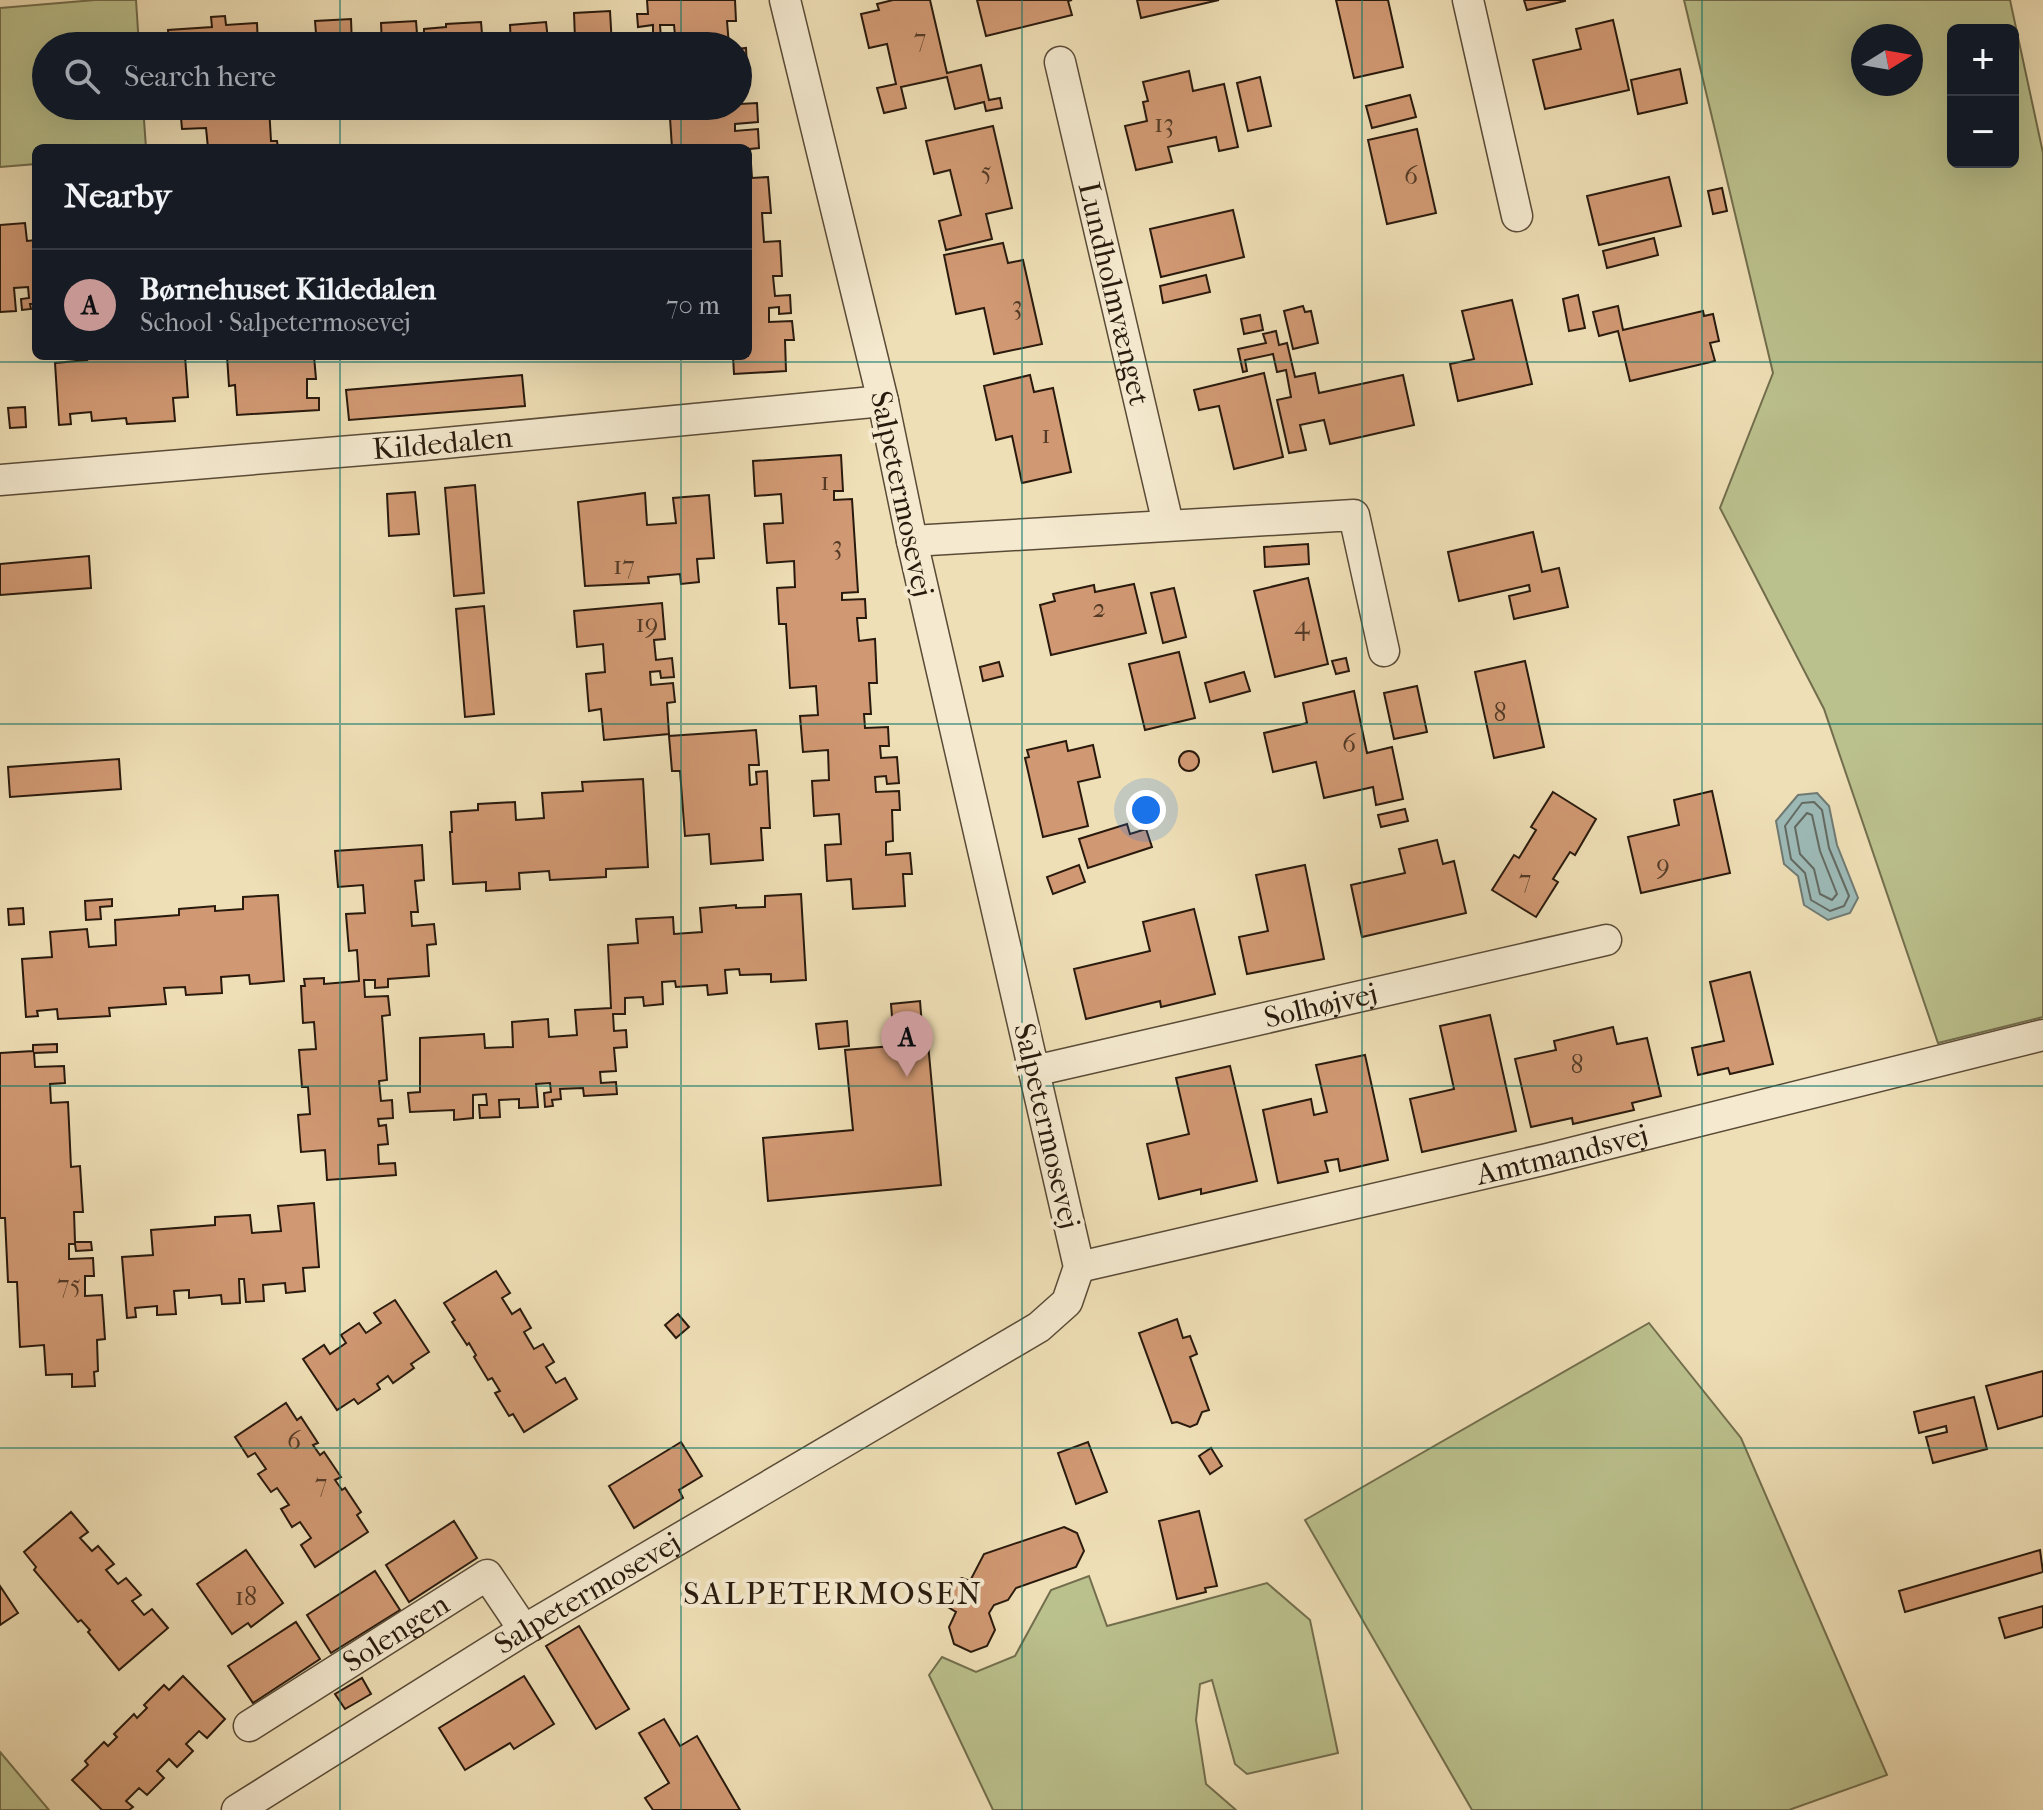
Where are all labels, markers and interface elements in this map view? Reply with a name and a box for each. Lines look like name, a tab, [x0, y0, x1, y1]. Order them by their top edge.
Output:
house number: 7	[914, 23, 926, 54]
north arrow	[1851, 24, 1923, 96]
map controls	[1947, 24, 2019, 168]
button: +	[1947, 24, 2019, 96]
search box	[32, 32, 752, 120]
icon: search	[60, 54, 104, 98]
text: Search here	[124, 59, 276, 94]
button: −	[1947, 96, 2019, 168]
house number: 13	[1154, 108, 1174, 139]
house number: 5	[980, 156, 992, 187]
house number: 6	[1404, 160, 1419, 191]
text: Nearby	[64, 176, 171, 216]
street label: Lundholmvænget	[1071, 179, 1157, 409]
text: Børnehuset Kildedalen	[140, 272, 436, 307]
text: A	[82, 290, 98, 321]
text: 70 m	[666, 290, 720, 321]
house number: 3	[1012, 290, 1022, 321]
text: School · Salpetermosevej	[140, 307, 411, 338]
street label: Salpetermosevej	[863, 388, 940, 600]
house number: 1	[1041, 419, 1051, 450]
street label: Kildedalen	[371, 420, 515, 467]
house number: 1	[820, 466, 830, 497]
house number: 3	[832, 530, 842, 561]
house number: 17	[613, 550, 635, 581]
house number: 2	[1092, 593, 1106, 624]
house number: 19	[636, 608, 658, 639]
house number: 4	[1294, 610, 1310, 641]
house number: 8	[1493, 697, 1507, 728]
house number: 6	[1342, 728, 1357, 759]
your location	[1126, 790, 1166, 830]
house number: 9	[1656, 849, 1670, 880]
house number: 7	[1519, 864, 1531, 895]
street label: Solhøjvej	[1261, 976, 1381, 1036]
pin: A	[881, 1011, 933, 1077]
street label: Salpetermosevej	[1006, 1020, 1087, 1232]
house number: 8	[1570, 1049, 1584, 1080]
street label: Amtmandsvej	[1472, 1117, 1652, 1193]
house number: 75	[57, 1269, 81, 1300]
house number: 6	[287, 1425, 302, 1456]
house number: 7	[315, 1468, 327, 1499]
street label: Salpetermosevej	[488, 1525, 687, 1662]
district label: SALPETERMOSEN	[683, 1575, 983, 1612]
house number: 18	[235, 1581, 257, 1612]
street label: Solengen	[337, 1586, 456, 1680]

